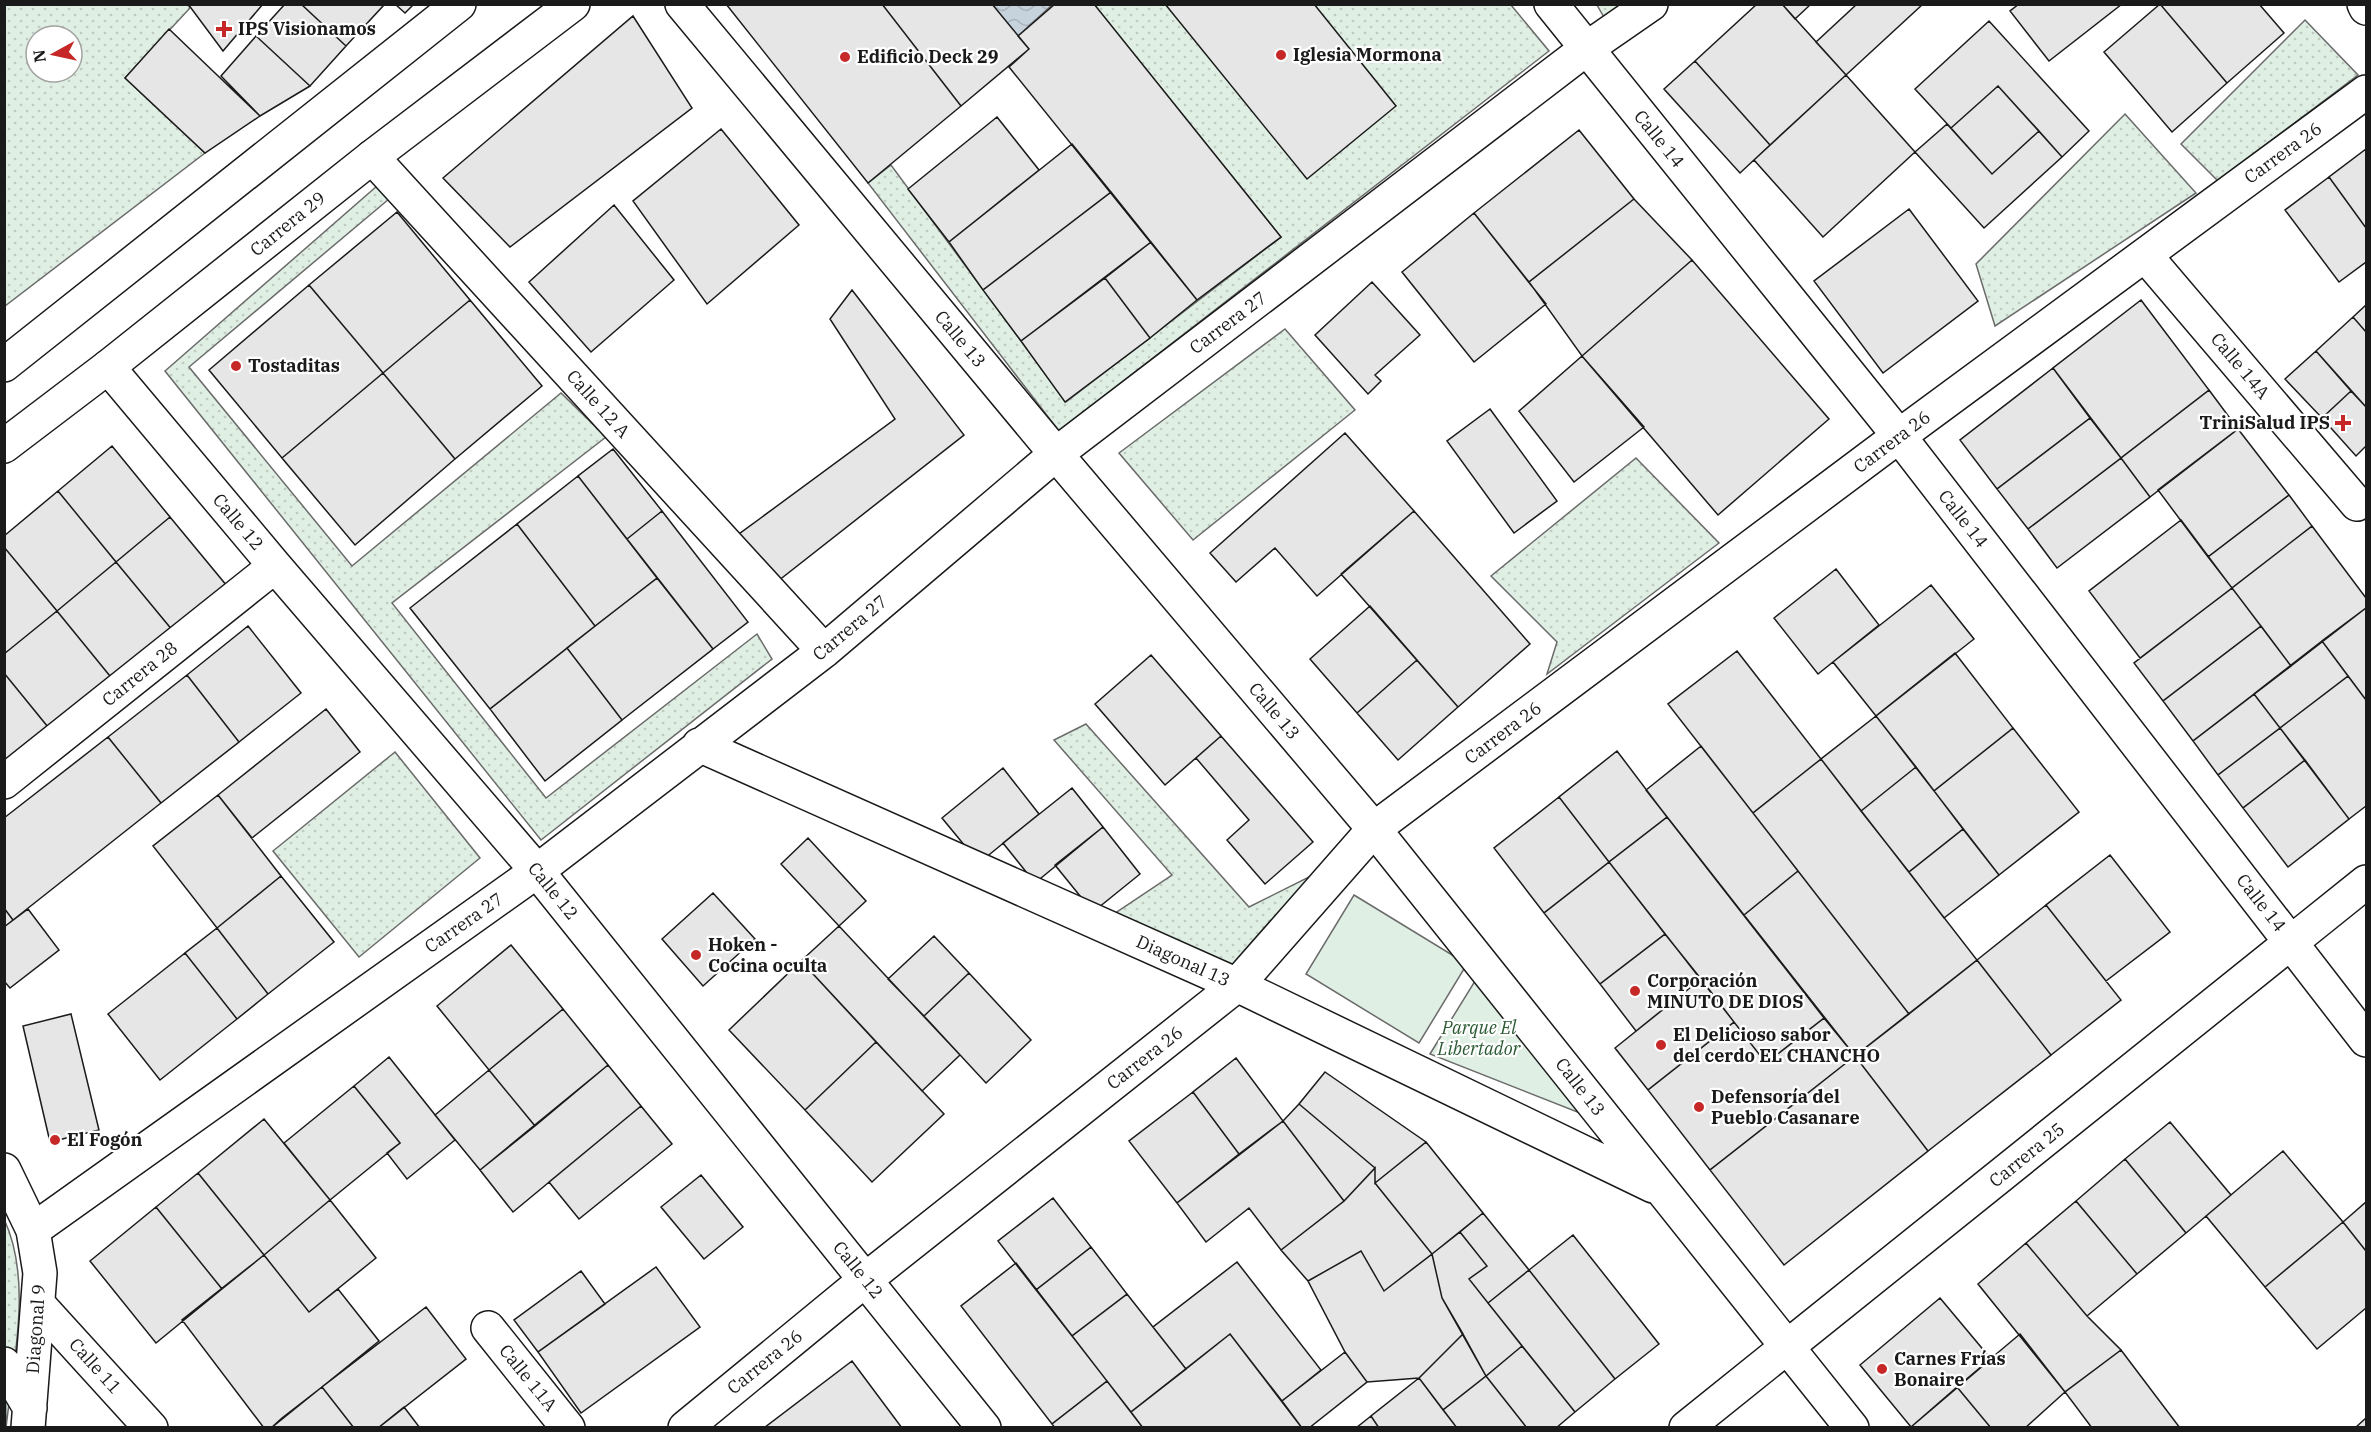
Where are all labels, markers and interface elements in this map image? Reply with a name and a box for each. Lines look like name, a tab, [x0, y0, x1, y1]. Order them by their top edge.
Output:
place label: IPS Visionamos	[238, 17, 376, 40]
marker: IPS Visionamos	[215, 20, 233, 38]
north arrow	[24, 24, 84, 84]
place label: Iglesia Mormona	[1293, 43, 1442, 66]
place label: Edificio Deck 29	[857, 45, 999, 68]
text: N	[28, 48, 50, 64]
marker: Iglesia Mormona	[1274, 48, 1288, 62]
marker: Edificio Deck 29	[838, 50, 852, 64]
street label: Calle 14	[1629, 105, 1690, 172]
street label: Carrera 26	[2239, 117, 2326, 189]
street label: Carrera 29	[245, 186, 330, 261]
street label: Carrera 27	[1185, 286, 1271, 359]
street label: Calle 13	[930, 305, 991, 372]
street label: Calle 14A	[2206, 328, 2275, 404]
place label: Tostaditas	[248, 354, 340, 377]
marker: Tostaditas	[229, 359, 243, 373]
street label: Calle 12 A	[562, 365, 635, 443]
street label: Carrera 26	[1849, 405, 1935, 478]
place label: TriniSalud IPS	[2199, 411, 2330, 434]
marker: TriniSalud IPS	[2334, 414, 2352, 432]
street label: Calle 14	[1934, 485, 1993, 552]
street label: Calle 12	[208, 488, 269, 555]
street label: Carrera 27	[808, 590, 892, 666]
street label: Carrera 28	[97, 636, 182, 711]
street label: Calle 13	[1244, 677, 1305, 744]
street label: Carrera 26	[1460, 696, 1546, 769]
street label: Calle 12	[523, 857, 584, 924]
street label: Calle 14	[2232, 869, 2291, 936]
street label: Carrera 27	[420, 887, 507, 958]
street label: Diagonal 13	[1133, 930, 1234, 991]
place label: Hoken - Cocina oculta	[708, 933, 827, 977]
marker: Hoken - Cocina oculta	[689, 948, 703, 962]
place label: Corporación MINUTO DE DIOS	[1647, 969, 1803, 1013]
marker: Corporación MINUTO DE DIOS	[1628, 984, 1642, 998]
park label: Parque El Libertador	[1437, 1016, 1522, 1060]
street label: Carrera 26	[1102, 1021, 1187, 1095]
place label: El Delicioso sabor del cerdo EL CHANCHO	[1673, 1023, 1880, 1067]
marker: El Delicioso sabor del cerdo EL CHANCHO	[1654, 1038, 1668, 1052]
street label: Calle 13	[1551, 1053, 1610, 1120]
place label: Defensoría del Pueblo Casanare	[1711, 1085, 1860, 1129]
marker: Defensoría del Pueblo Casanare	[1692, 1100, 1706, 1114]
street label: Carrera 25	[1984, 1117, 2069, 1192]
place label: El Fogón	[67, 1128, 143, 1151]
marker: El Fogón	[48, 1133, 62, 1147]
street label: Calle 12	[828, 1236, 889, 1303]
street label: Diagonal 9	[21, 1283, 50, 1374]
street label: Carrera 26	[722, 1324, 807, 1399]
street label: Calle 11	[64, 1333, 127, 1398]
street label: Calle 11A	[494, 1339, 563, 1416]
place label: Carnes Frías Bonaire	[1894, 1347, 2006, 1391]
marker: Carnes Frías Bonaire	[1875, 1362, 1889, 1376]

